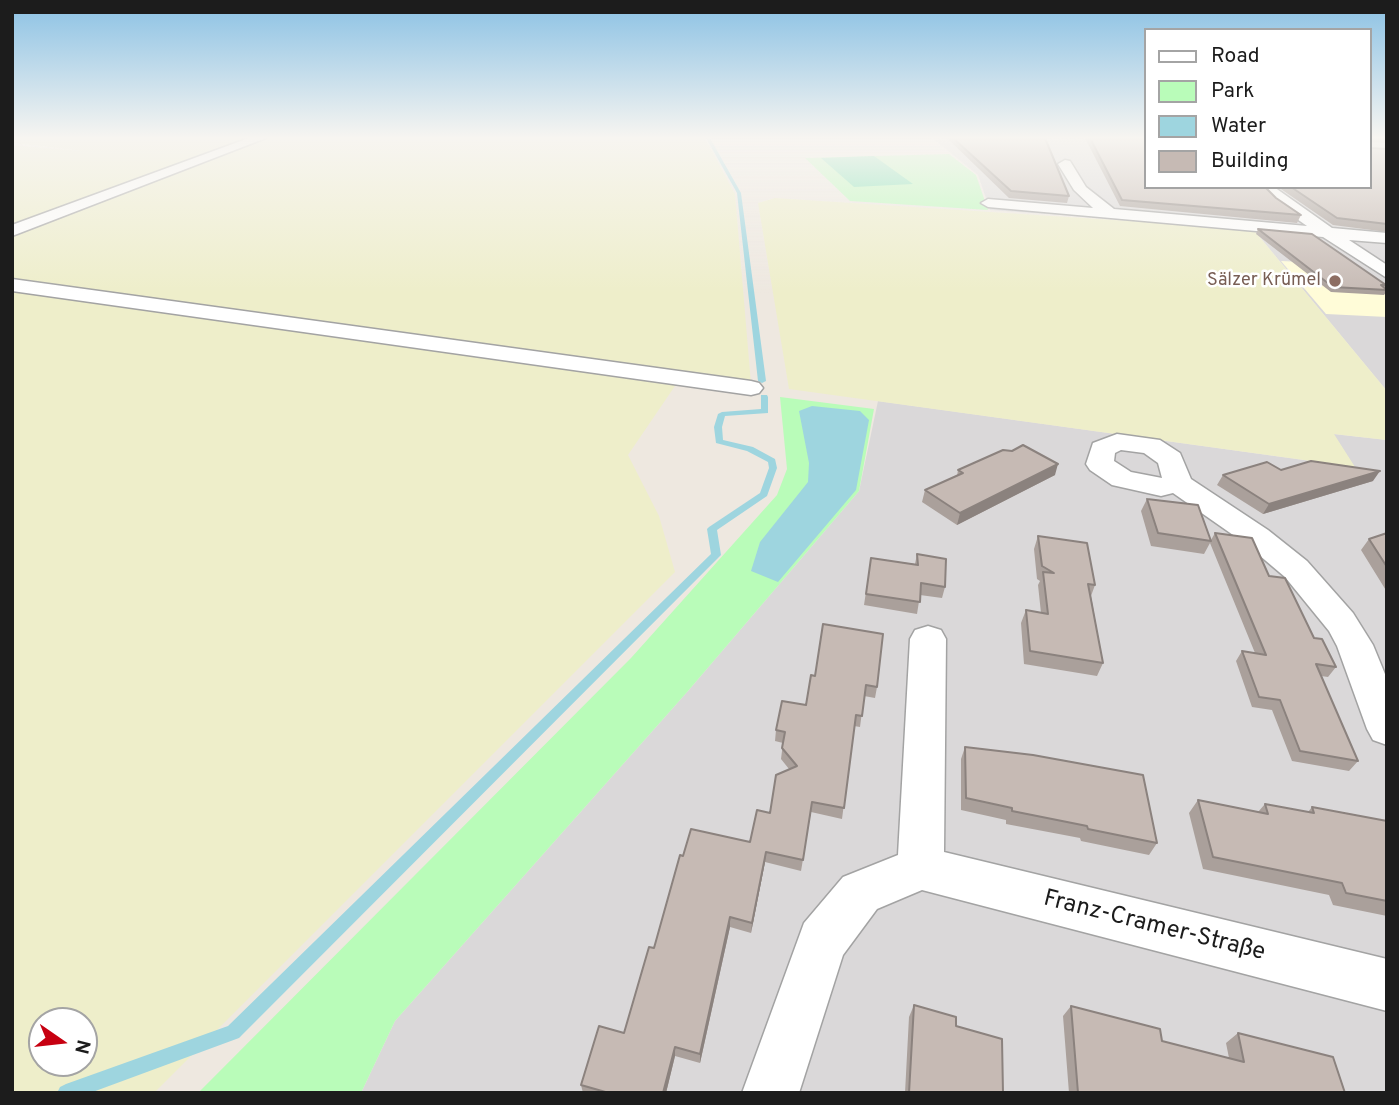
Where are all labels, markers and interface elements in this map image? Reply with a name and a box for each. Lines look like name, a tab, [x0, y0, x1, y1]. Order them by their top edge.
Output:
legend	[1144, 28, 1371, 189]
text: Road	[1211, 43, 1260, 70]
text: Park	[1211, 78, 1254, 105]
text: Water	[1211, 113, 1266, 140]
text: Building	[1211, 148, 1289, 175]
place label: Sälzer Krümel	[1207, 270, 1321, 292]
marker: Sälzer Krümel	[1327, 273, 1343, 289]
street label: Franz-Cramer-Straße	[1040, 885, 1268, 969]
north arrow	[28, 1007, 98, 1077]
text: N	[68, 1037, 95, 1056]

